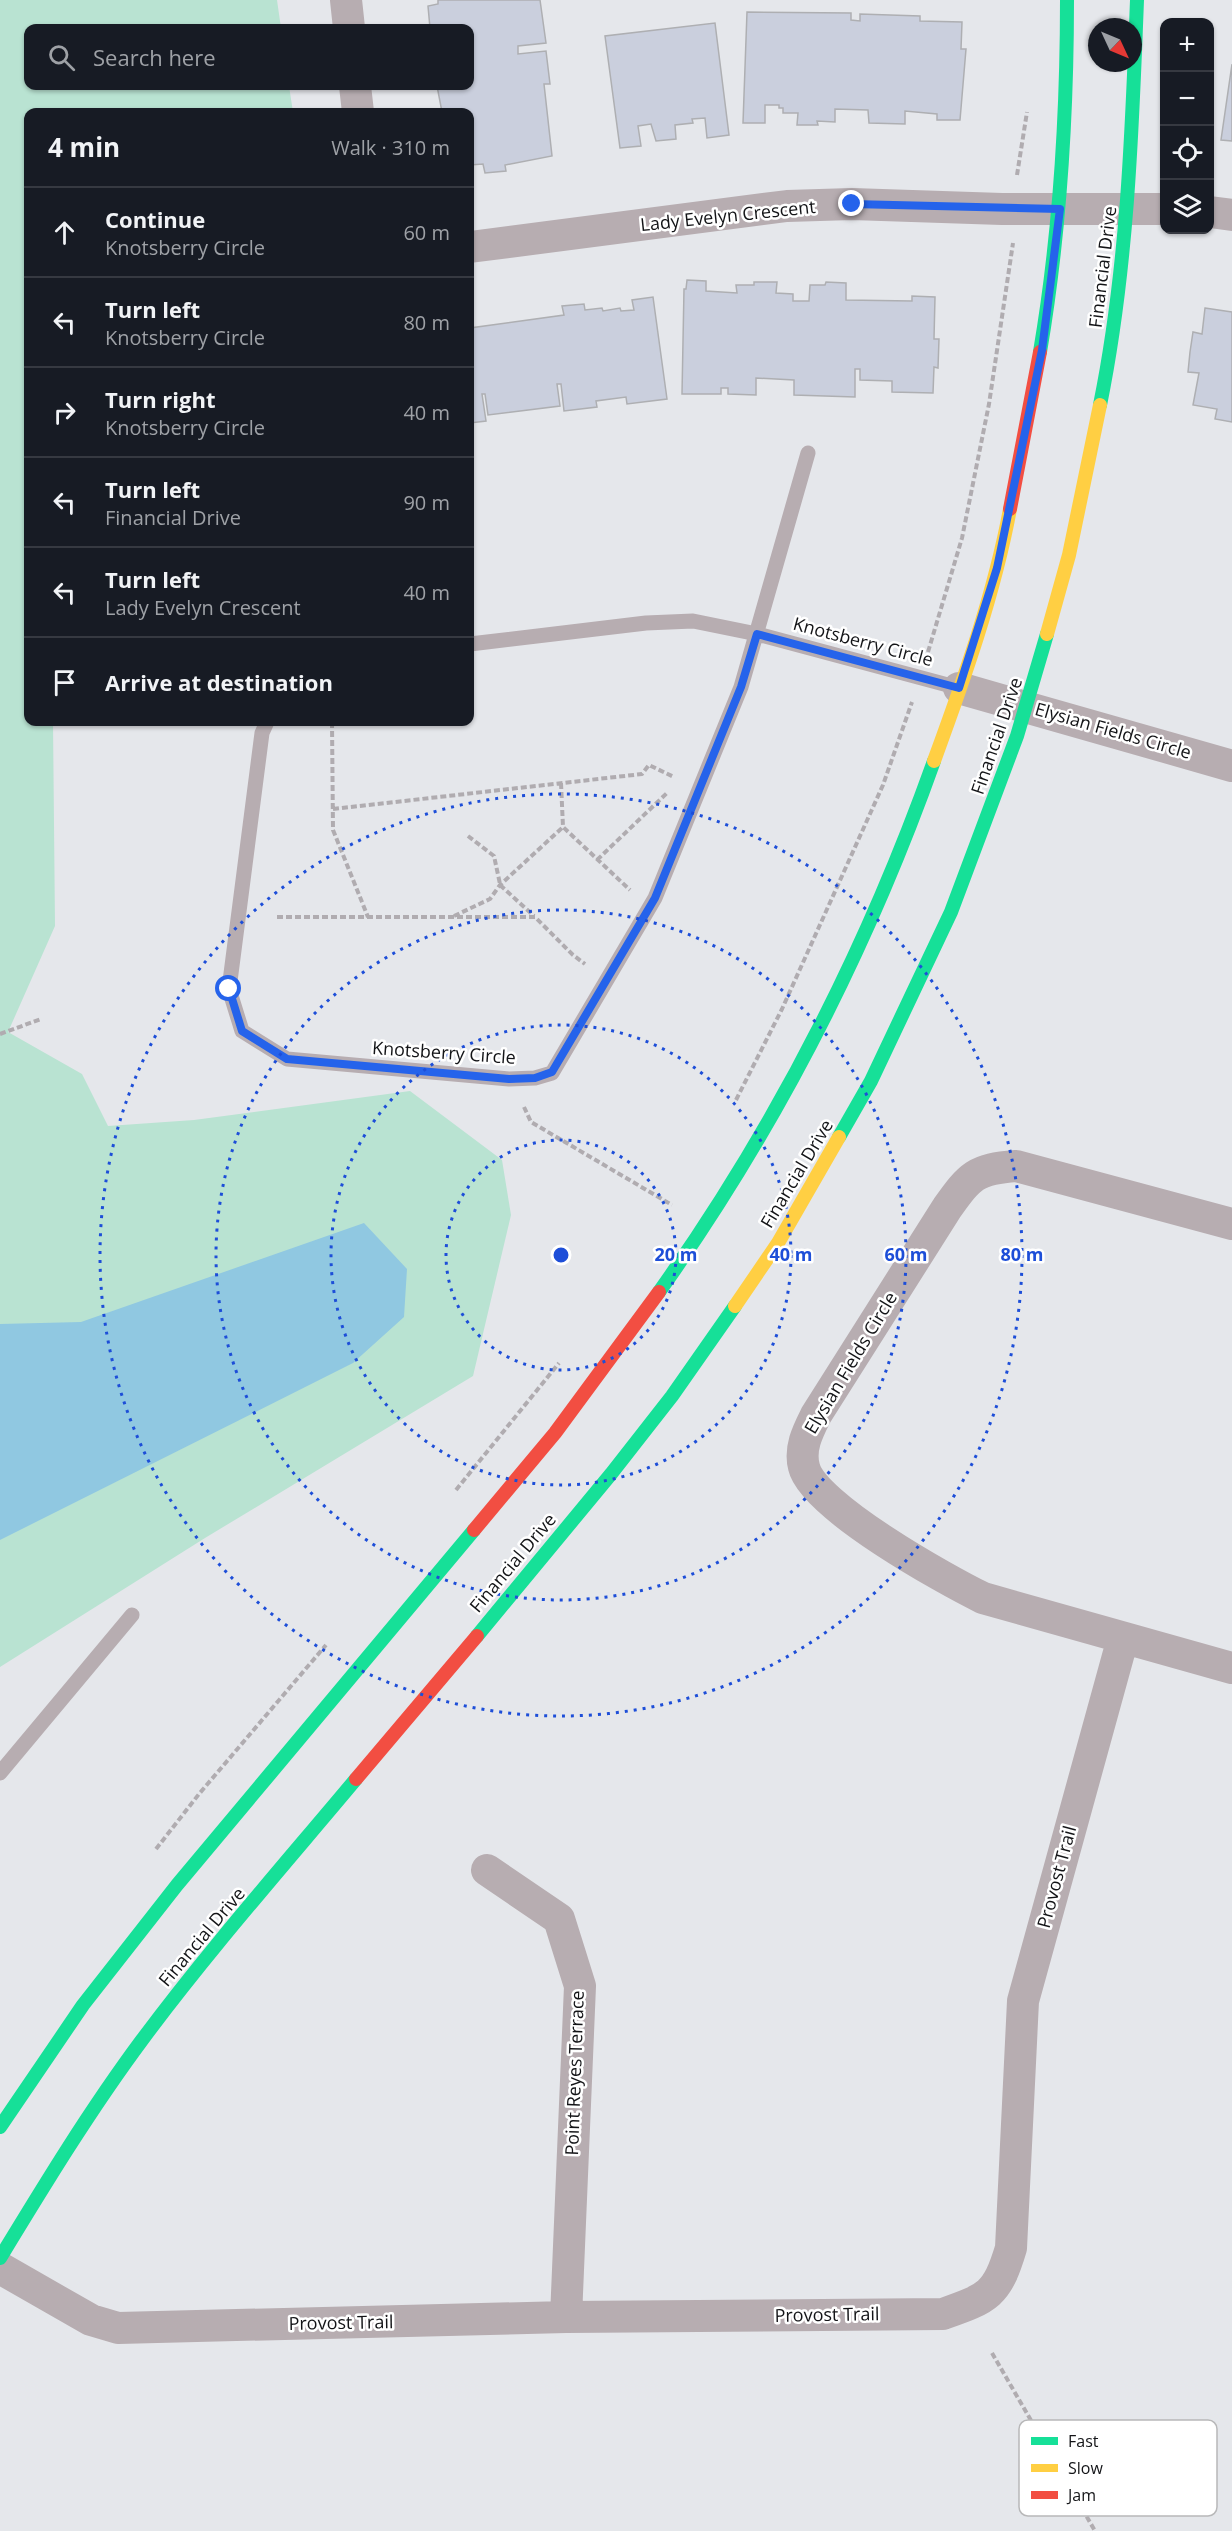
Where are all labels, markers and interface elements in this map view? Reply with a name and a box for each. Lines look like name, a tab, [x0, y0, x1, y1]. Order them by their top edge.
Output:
north arrow	[1088, 18, 1142, 72]
map controls	[1160, 18, 1214, 234]
button: +	[1160, 18, 1214, 72]
search box	[24, 24, 474, 90]
icon: search	[45, 41, 78, 74]
text: Search here	[93, 42, 216, 72]
button: −	[1160, 72, 1214, 126]
button: locate	[1160, 126, 1214, 180]
text: 4 min	[48, 129, 120, 165]
text: Walk · 310 m	[331, 134, 450, 161]
button: layers	[1160, 180, 1214, 234]
route end	[838, 190, 864, 216]
street label: Lady Evelyn Crescent	[639, 194, 817, 236]
text: Continue	[105, 204, 205, 234]
street label: Financial Drive	[1083, 205, 1121, 329]
icon: ahead	[48, 216, 81, 249]
text: 60 m	[403, 219, 450, 246]
text: Knotsberry Circle	[105, 234, 265, 261]
text: Turn left	[105, 294, 200, 324]
icon: left	[48, 306, 81, 339]
text: 80 m	[403, 309, 450, 336]
text: Knotsberry Circle	[105, 324, 265, 351]
text: Turn right	[105, 384, 216, 414]
icon: right	[48, 396, 81, 429]
text: 40 m	[403, 399, 450, 426]
text: Knotsberry Circle	[105, 414, 265, 441]
text: Turn left	[105, 474, 200, 504]
icon: left	[48, 486, 81, 519]
text: 90 m	[403, 489, 450, 516]
text: Financial Drive	[105, 504, 241, 531]
text: Turn left	[105, 564, 200, 594]
icon: left	[48, 576, 81, 609]
text: 40 m	[403, 579, 450, 606]
text: Lady Evelyn Crescent	[105, 594, 301, 621]
street label: Knotsberry Circle	[791, 611, 936, 671]
icon: arrive	[48, 666, 81, 699]
text: Arrive at destination	[105, 667, 333, 697]
street label: Financial Drive	[965, 674, 1027, 797]
street label: Elysian Fields Circle	[1032, 696, 1194, 764]
route start	[215, 975, 241, 1001]
street label: Knotsberry Circle	[371, 1035, 517, 1069]
street label: Financial Drive	[754, 1115, 838, 1232]
text: 20 m	[655, 1242, 697, 1266]
text: 40 m	[770, 1242, 812, 1266]
text: 60 m	[885, 1242, 927, 1266]
text: 80 m	[1001, 1242, 1043, 1266]
centre of rings	[551, 1245, 571, 1265]
street label: Elysian Fields Circle	[798, 1287, 902, 1438]
street label: Financial Drive	[464, 1508, 561, 1617]
street label: Provost Trail	[1031, 1823, 1081, 1930]
street label: Financial Drive	[153, 1882, 250, 1991]
street label: Point Reyes Terrace	[559, 1990, 589, 2156]
street label: Provost Trail	[774, 2301, 880, 2327]
street label: Provost Trail	[288, 2309, 394, 2335]
legend	[1019, 2420, 1217, 2516]
text: Fast	[1068, 2430, 1099, 2452]
text: Slow	[1068, 2457, 1103, 2479]
text: Jam	[1066, 2484, 1096, 2506]

